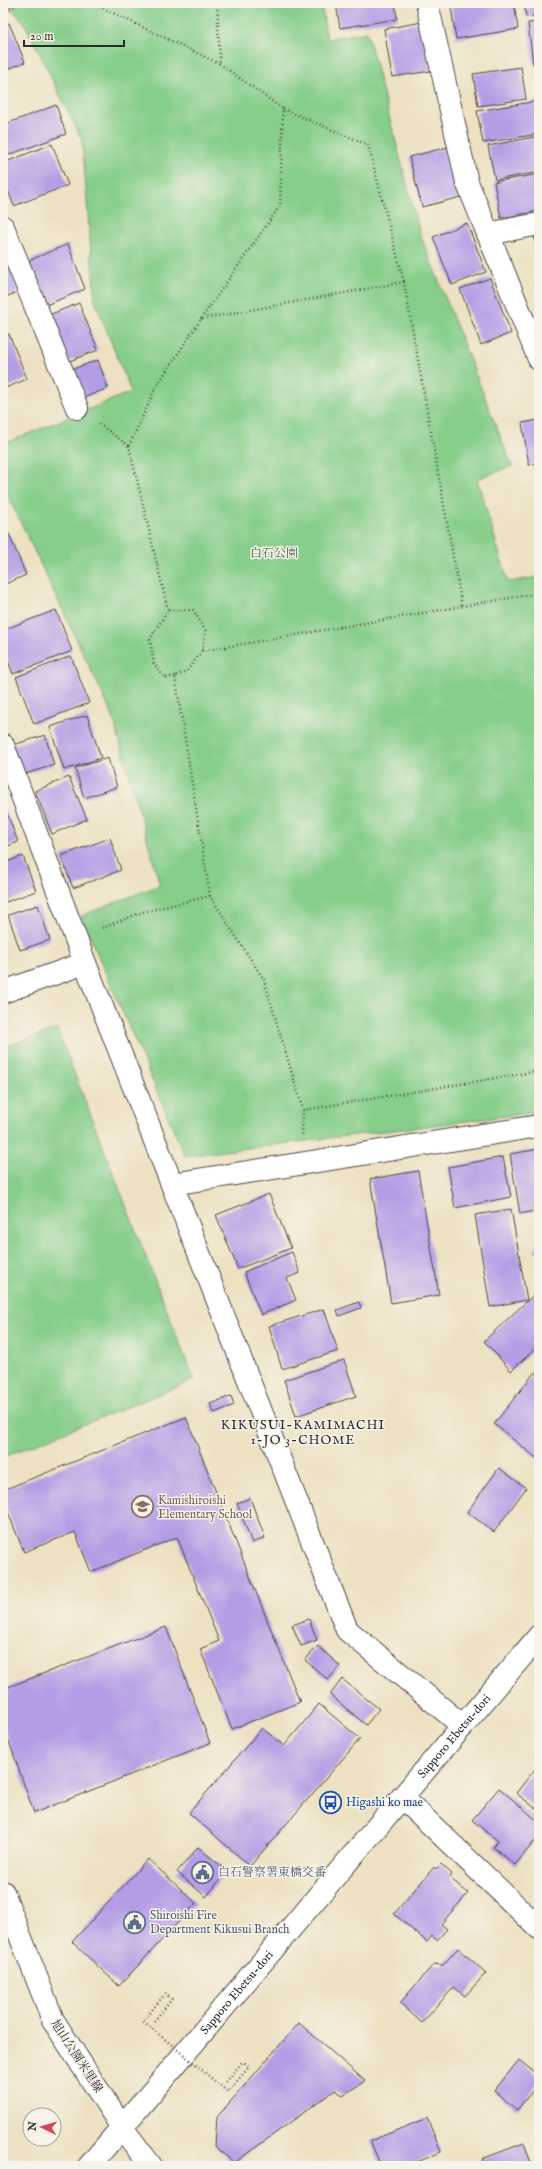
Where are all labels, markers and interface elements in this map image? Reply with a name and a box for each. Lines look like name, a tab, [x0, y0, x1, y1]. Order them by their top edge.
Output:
scale bar	[24, 22, 124, 48]
text: 20 m	[30, 29, 53, 44]
park label: 白石公園	[250, 546, 298, 561]
district label: KIKUSUI-KAMIMACHI 1-JO 3-CHOME	[221, 1417, 385, 1449]
place label: Kamishiroishi Elementary School	[158, 1493, 253, 1522]
school or university icon: Kamishiroishi Elementary School	[129, 1494, 155, 1520]
street label: Sapporo Ebetsu-dori	[415, 1691, 494, 1781]
bus stop icon: Higashi ko mae	[317, 1789, 343, 1815]
place label: Higashi ko mae	[346, 1795, 424, 1810]
public building icon: 白石警察署東橋交番	[189, 1859, 215, 1885]
place label: 白石警察署東橋交番	[218, 1865, 326, 1880]
place label: Shiroishi Fire Department Kikusui Branch	[150, 1908, 290, 1938]
public building icon: Shiroishi Fire Department Kikusui Branch	[121, 1909, 147, 1935]
street label: Sapporo Ebetsu-dori	[197, 1948, 277, 2037]
street label: 旭山公園米里線	[47, 2017, 106, 2096]
north arrow	[22, 2107, 62, 2147]
text: N	[26, 2120, 40, 2133]

